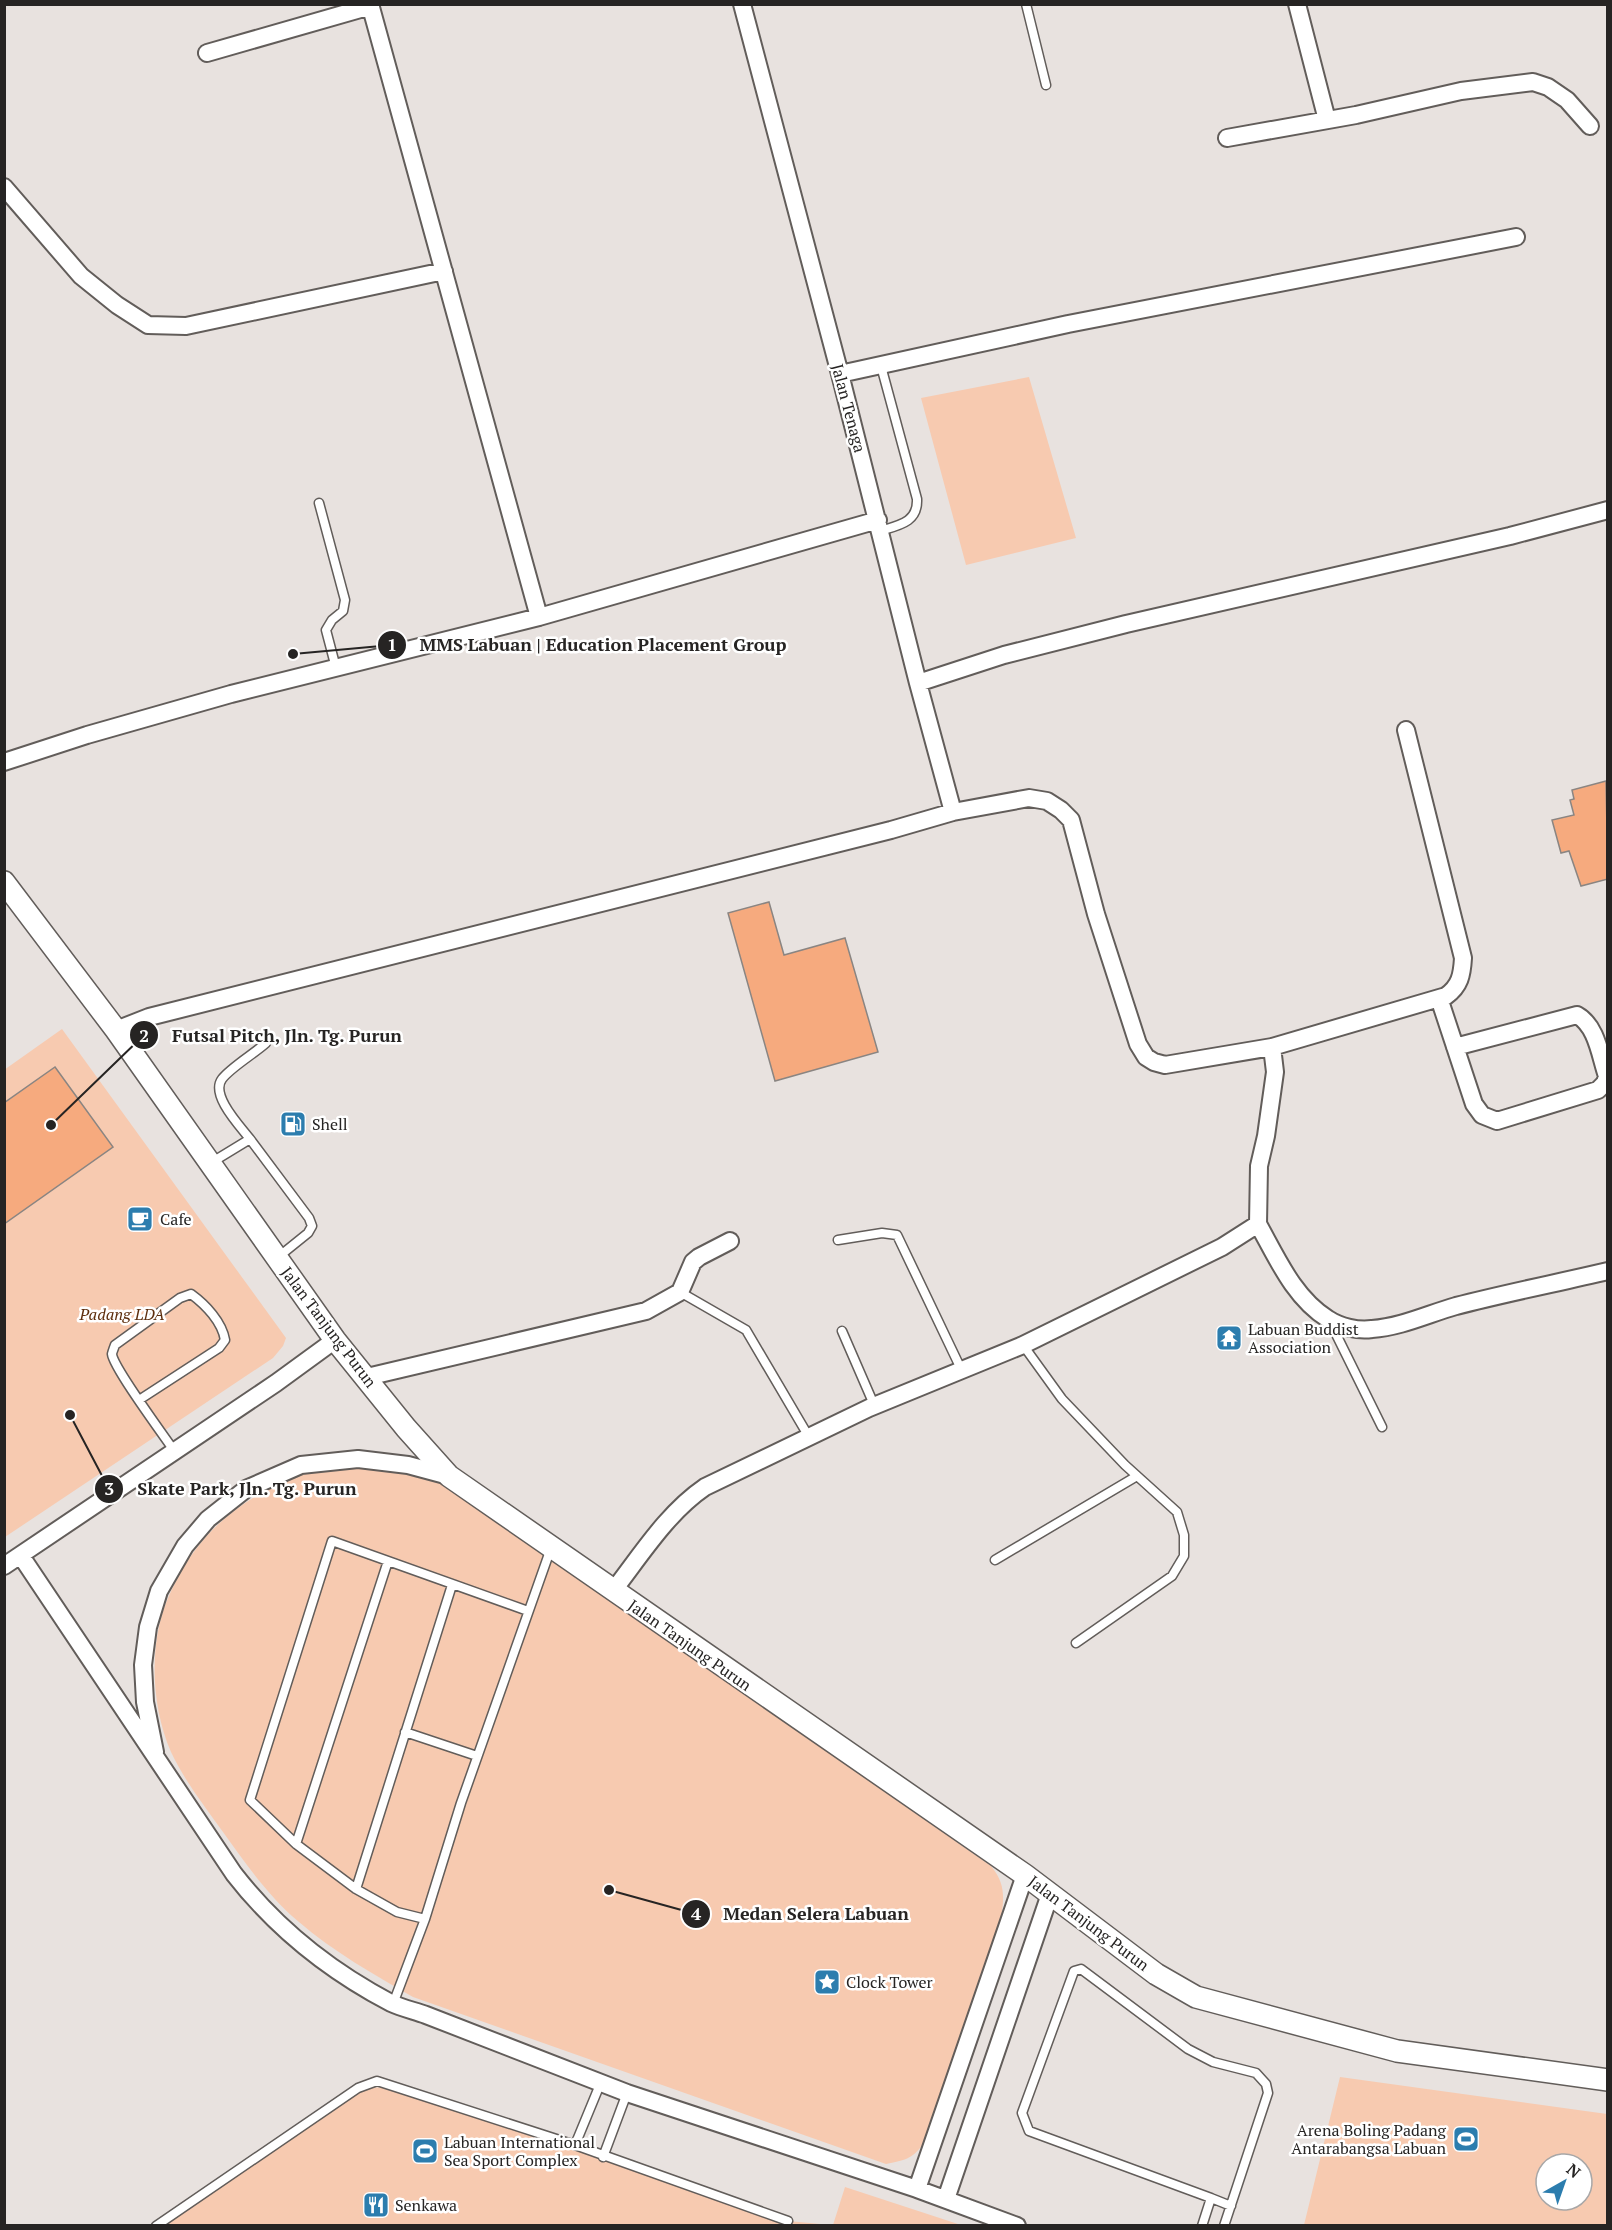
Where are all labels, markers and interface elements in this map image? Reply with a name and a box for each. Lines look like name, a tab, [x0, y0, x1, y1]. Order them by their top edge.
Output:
street label: Jalan Tenaga	[827, 361, 871, 455]
callout: MMS Labuan | Education Placement Group	[377, 627, 799, 663]
text: 1	[387, 632, 397, 656]
text: MMS Labuan | Education Placement Group	[419, 632, 787, 656]
callout: Futsal Pitch, Jln. Tg. Purun	[129, 1017, 415, 1053]
text: 2	[139, 1023, 149, 1047]
text: Futsal Pitch, Jln. Tg. Purun	[172, 1023, 402, 1047]
fuel station icon: Shell	[278, 1109, 308, 1139]
place label: Shell	[312, 1113, 348, 1135]
cafe icon: Cafe	[125, 1204, 155, 1234]
place label: Cafe	[160, 1208, 192, 1230]
street label: Jalan Tanjung Purun	[276, 1262, 382, 1392]
park label: Padang LDA	[78, 1303, 165, 1325]
place label: Labuan Buddist Association	[1248, 1318, 1359, 1358]
temple icon: Labuan Buddist Association	[1214, 1323, 1244, 1353]
callout: Skate Park, Jln. Tg. Purun	[94, 1471, 369, 1507]
text: 3	[104, 1476, 114, 1500]
text: Skate Park, Jln. Tg. Purun	[137, 1476, 357, 1500]
street label: Jalan Tanjung Purun	[624, 1594, 757, 1696]
street label: Jalan Tanjung Purun	[1024, 1870, 1154, 1976]
callout: Medan Selera Labuan	[681, 1896, 921, 1932]
text: 4	[691, 1901, 702, 1925]
text: Medan Selera Labuan	[723, 1901, 909, 1925]
place icon: Clock Tower	[812, 1967, 842, 1997]
place label: Clock Tower	[846, 1971, 934, 1993]
place label: Arena Boling Padang Antarabangsa Labuan	[1291, 2119, 1447, 2159]
sports icon: Arena Boling Padang Antarabangsa Labuan	[1451, 2124, 1481, 2154]
place label: Labuan International Sea Sport Complex	[444, 2131, 595, 2171]
sports icon: Labuan International Sea Sport Complex	[410, 2136, 440, 2166]
north arrow	[1534, 2152, 1594, 2212]
text: N	[1562, 2158, 1585, 2183]
restaurant icon: Senkawa	[361, 2190, 391, 2220]
place label: Senkawa	[395, 2194, 457, 2216]

